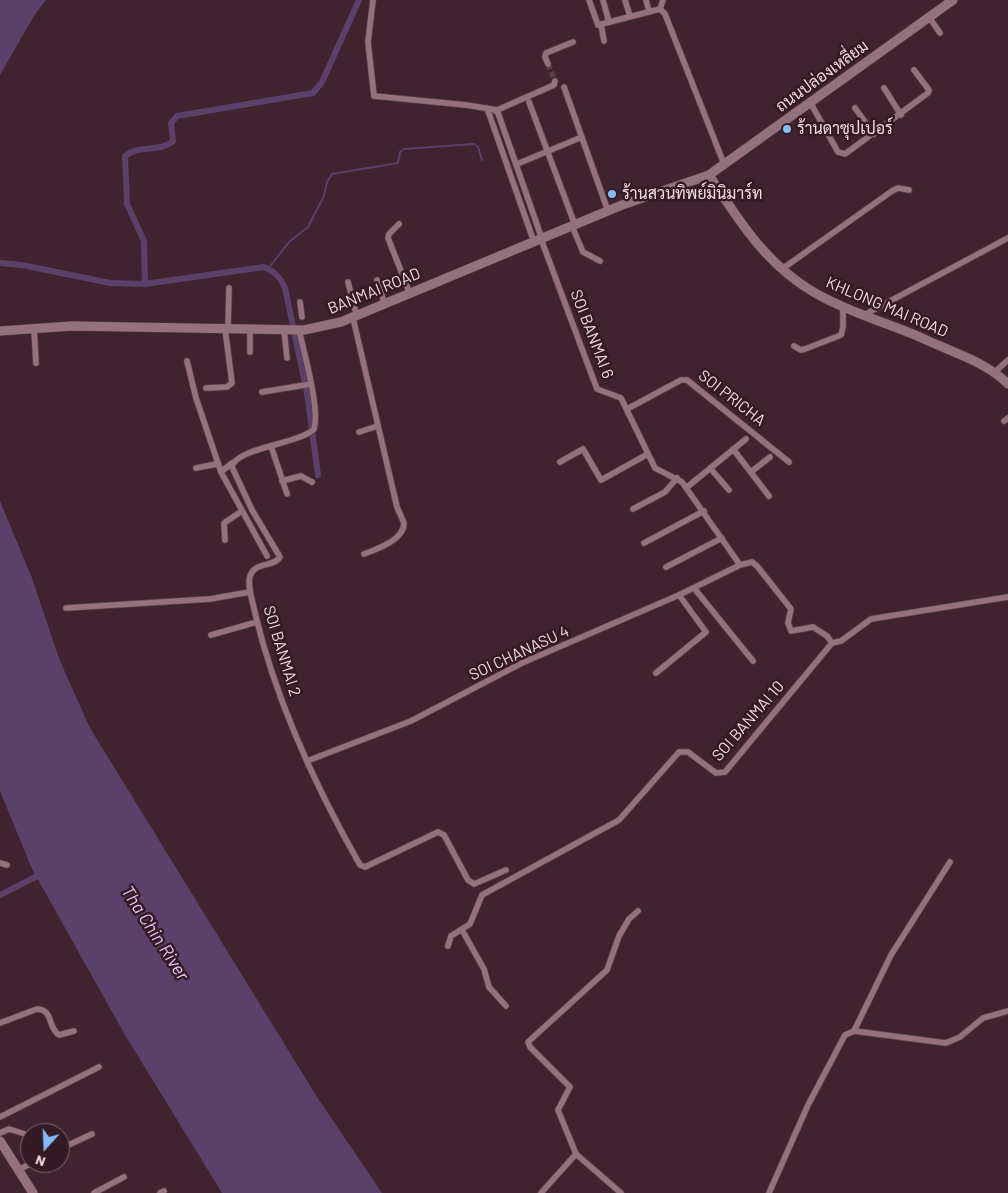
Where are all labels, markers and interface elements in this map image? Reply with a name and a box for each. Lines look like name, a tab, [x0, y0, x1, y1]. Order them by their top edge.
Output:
street label: ถนนปล่องเหลี่ยม	[772, 36, 872, 116]
place label: ร้านดาซุปเปอร์	[797, 119, 893, 139]
marker: ร้านดาซุปเปอร์	[781, 123, 793, 135]
place label: ร้านสวนทิพย์มินิมาร์ท	[622, 184, 762, 204]
marker: ร้านสวนทิพย์มินิมาร์ท	[606, 188, 618, 200]
street label: BANMAI ROAD	[325, 264, 423, 318]
street label: KHLONG MAI ROAD	[823, 273, 951, 341]
street label: SOI BANMAI 6	[566, 287, 618, 381]
street label: SOI PRICHA	[695, 366, 769, 430]
street label: SOI BANMAI 2	[259, 603, 305, 699]
street label: SOI CHANASU 4	[466, 621, 572, 685]
street label: SOI BANMAI 10	[708, 677, 788, 765]
water label: Tha Chin River	[116, 882, 194, 984]
north arrow	[20, 1123, 70, 1173]
text: N	[33, 1152, 47, 1171]

